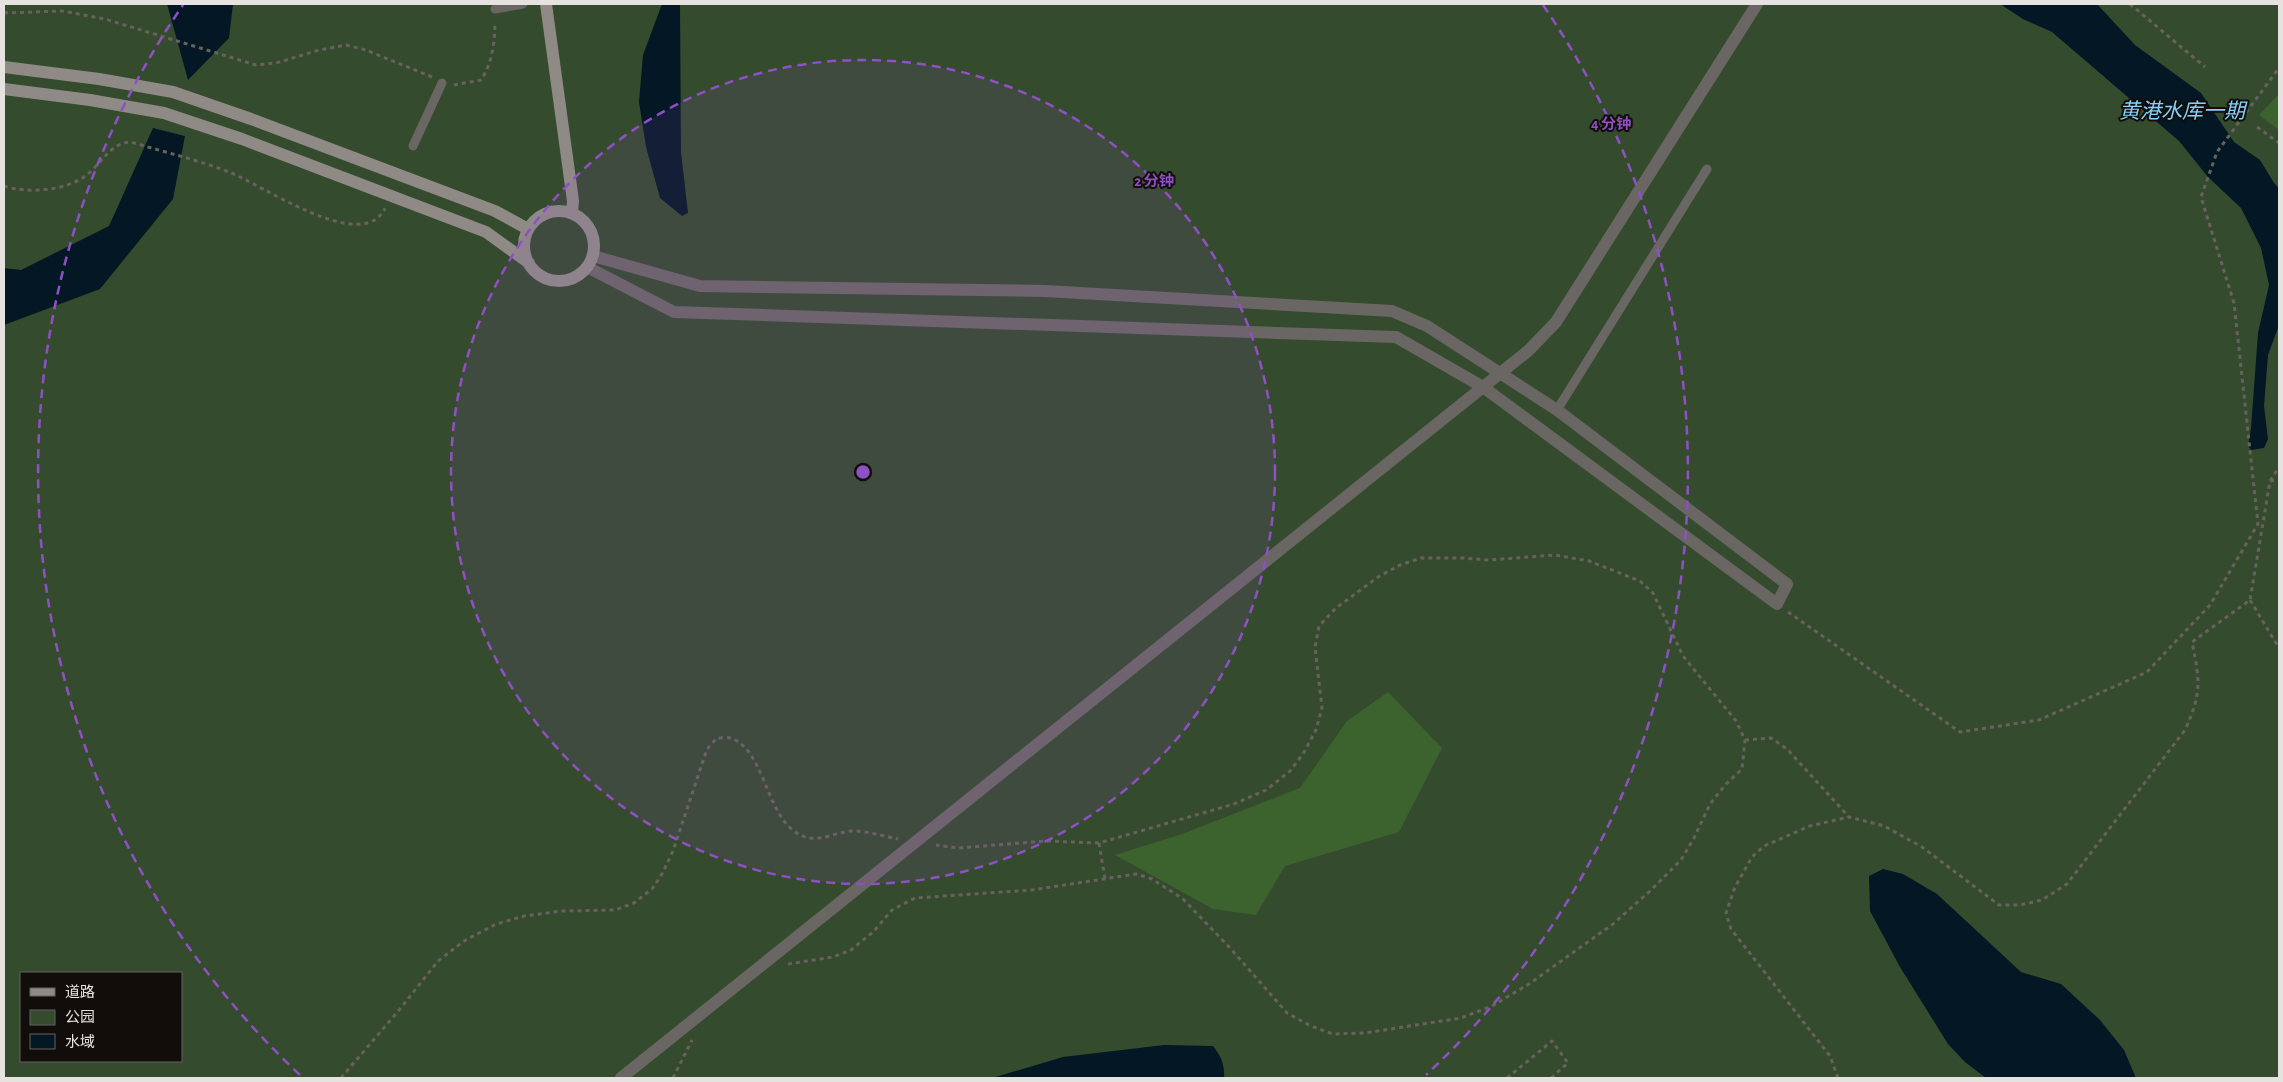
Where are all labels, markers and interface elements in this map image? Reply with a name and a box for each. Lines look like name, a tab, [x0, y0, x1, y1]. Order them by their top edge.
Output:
water label: 黄港水库一期	[2119, 100, 2248, 122]
text: 4 分钟	[1591, 116, 1631, 132]
text: 2 分钟	[1134, 173, 1174, 189]
centre of rings	[854, 463, 872, 481]
legend	[20, 972, 182, 1062]
text: 道路	[65, 984, 95, 1000]
text: 公园	[65, 1009, 95, 1025]
text: 水域	[65, 1034, 95, 1050]

